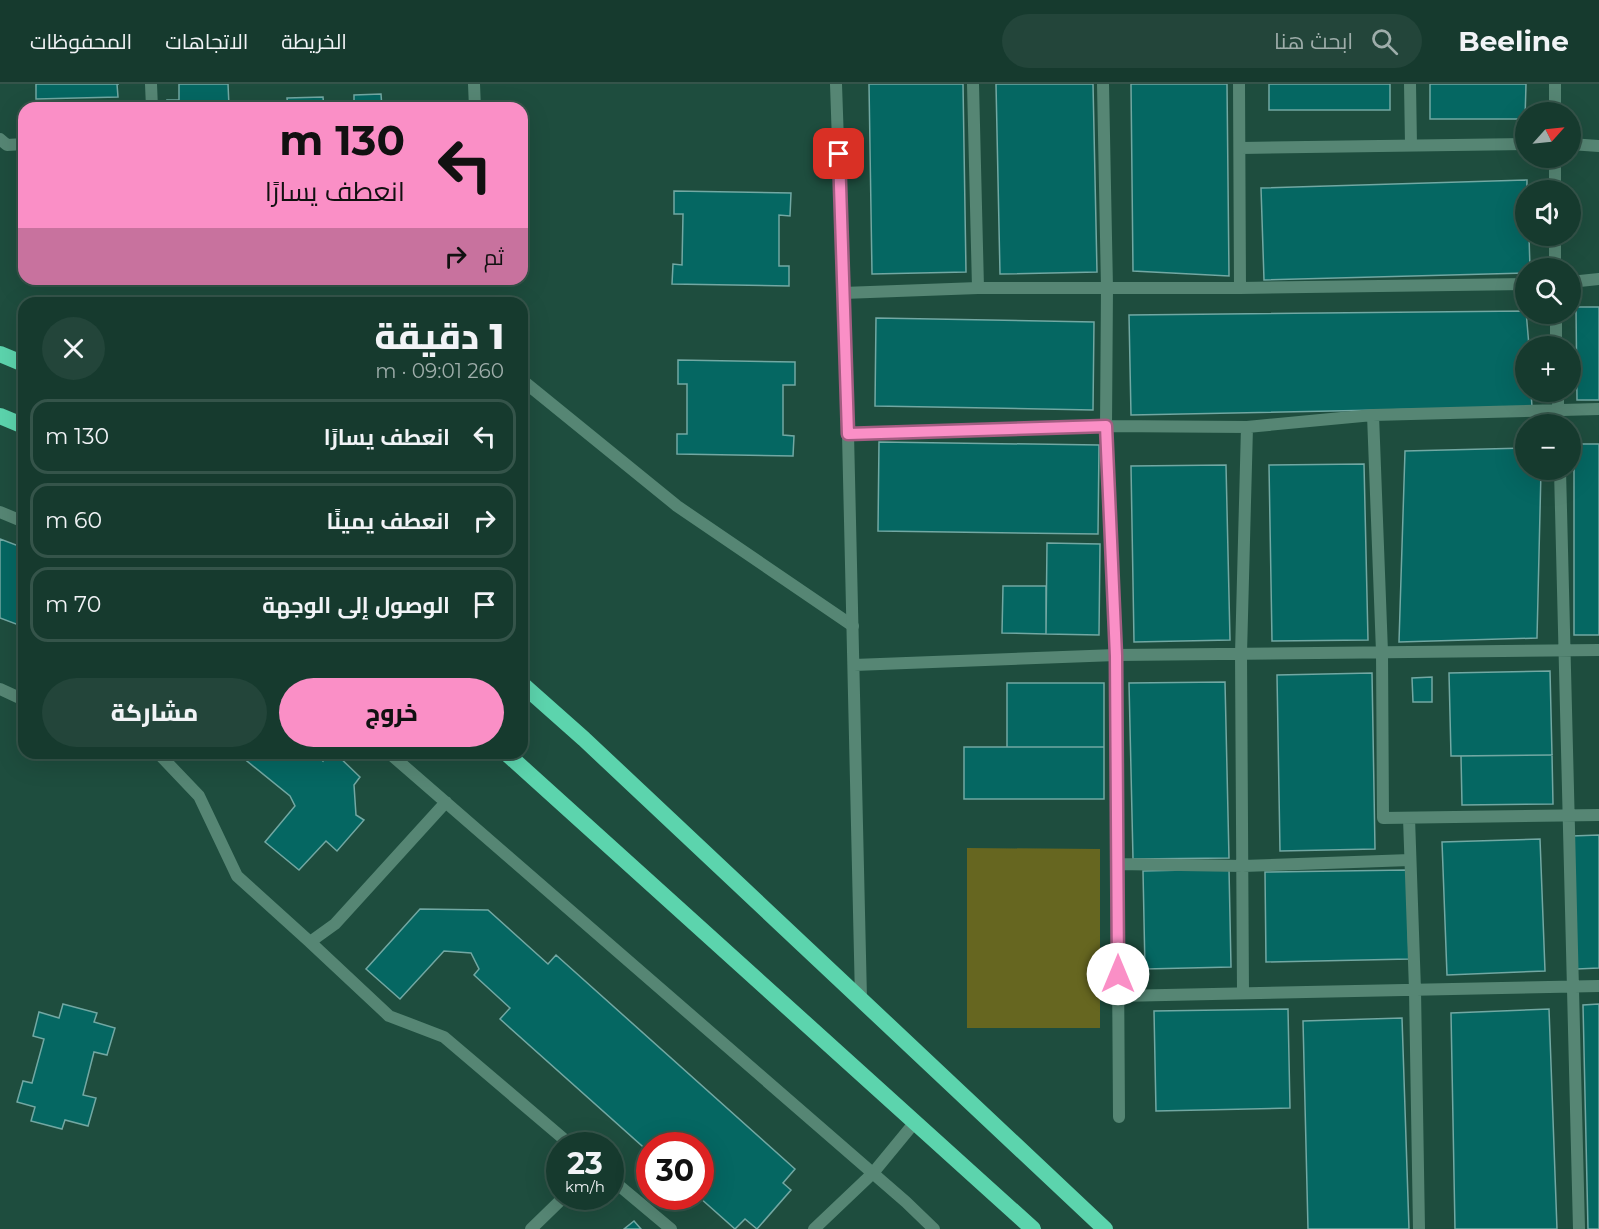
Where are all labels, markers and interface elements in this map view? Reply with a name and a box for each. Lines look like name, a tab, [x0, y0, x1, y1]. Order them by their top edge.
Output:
search box	[1002, 14, 1422, 68]
text: Beeline	[1458, 24, 1569, 58]
icon: search	[1368, 25, 1401, 58]
text: ابحث هنا	[1274, 28, 1353, 55]
text: المحفوظات	[30, 29, 132, 54]
text: الاتجاهات	[165, 29, 248, 54]
text: الخريطة	[281, 29, 347, 54]
north arrow	[1515, 102, 1581, 168]
map controls	[1515, 102, 1581, 480]
text: 130 m	[279, 114, 405, 166]
icon: left	[426, 126, 504, 204]
pin	[813, 128, 864, 179]
icon: arrive	[822, 137, 855, 170]
text: انعطف يسارًا	[265, 175, 405, 208]
button: sound	[1515, 180, 1581, 246]
icon: right	[439, 240, 472, 273]
text: ثم	[484, 244, 504, 271]
button: search	[1515, 258, 1581, 324]
text: 1 دقيقة	[374, 314, 504, 358]
button: close	[42, 317, 105, 380]
button: +	[1515, 336, 1581, 402]
text: 260 m · 09:01	[375, 359, 504, 383]
button: −	[1515, 414, 1581, 480]
icon: left	[468, 420, 501, 453]
text: 130 m	[45, 423, 109, 450]
text: انعطف يسارًا	[324, 424, 450, 451]
icon: right	[468, 504, 501, 537]
text: 60 m	[45, 507, 102, 534]
text: انعطف يمينًا	[326, 508, 450, 535]
icon: arrive	[468, 588, 501, 621]
text: 70 m	[45, 591, 101, 618]
text: الوصول إلى الوجهة	[262, 592, 450, 619]
button: مشاركة	[42, 678, 267, 747]
button: خروج	[279, 678, 504, 747]
position arrow	[1086, 942, 1150, 1006]
speed limit sign: 30	[636, 1132, 714, 1210]
text: 23	[567, 1145, 603, 1182]
text: km/h	[565, 1177, 605, 1196]

